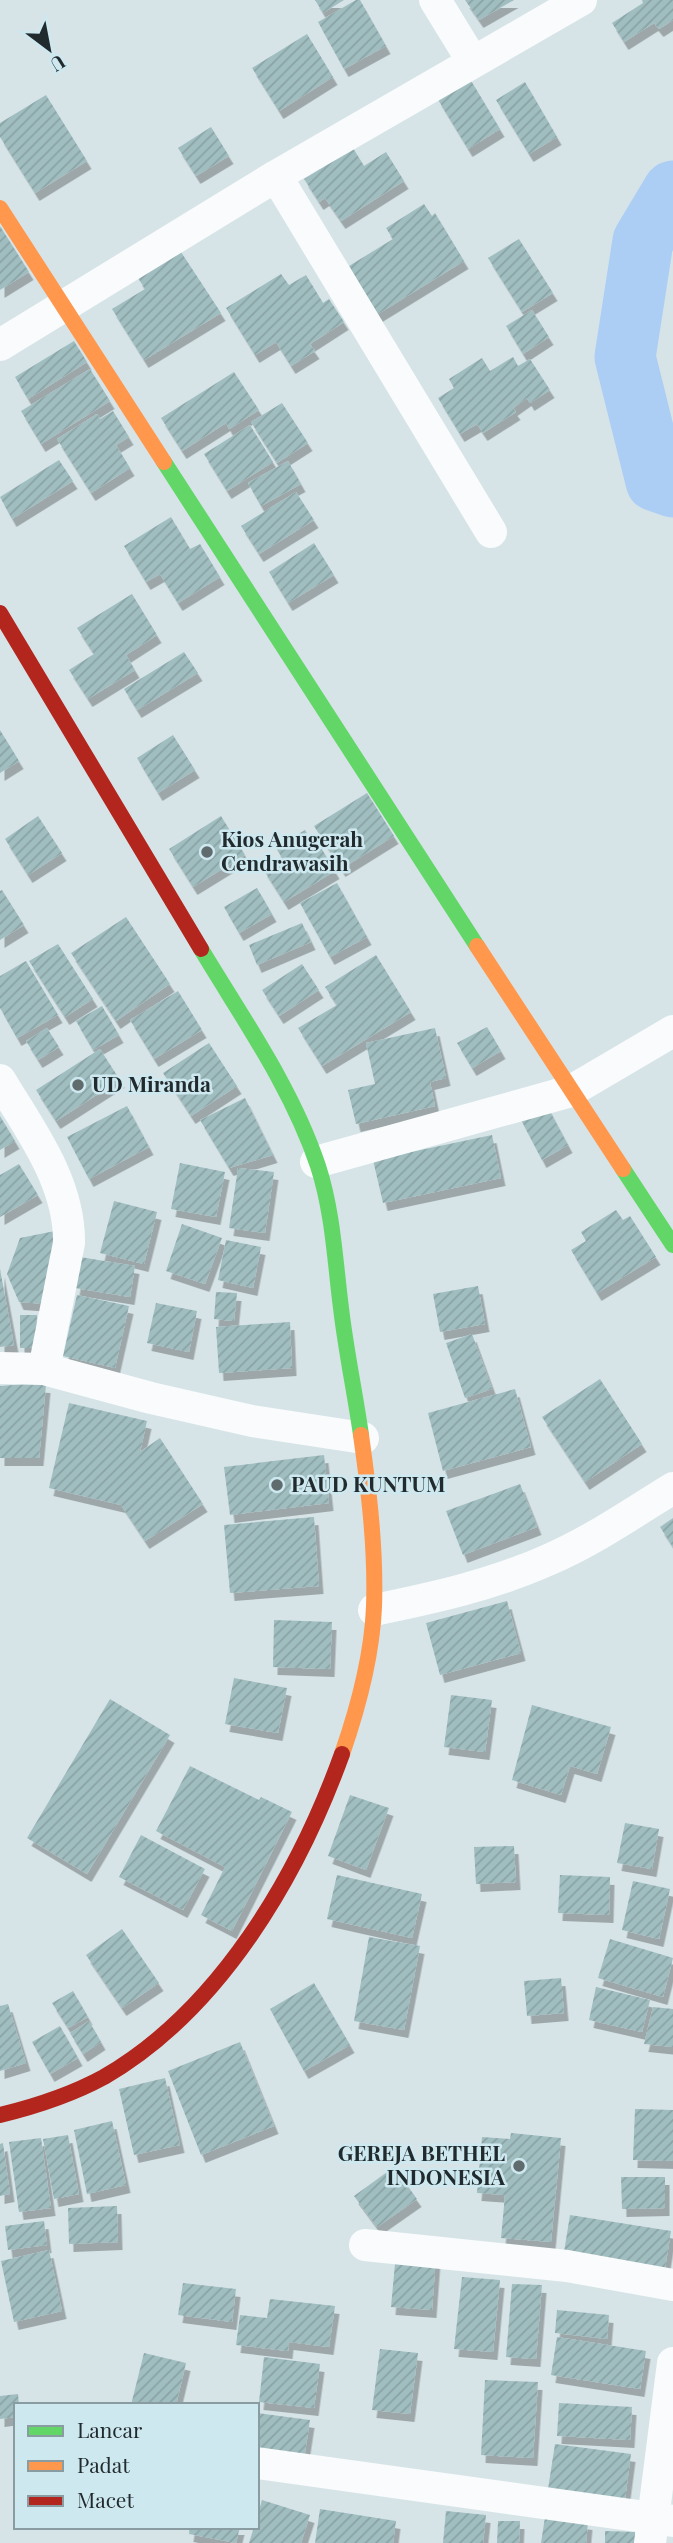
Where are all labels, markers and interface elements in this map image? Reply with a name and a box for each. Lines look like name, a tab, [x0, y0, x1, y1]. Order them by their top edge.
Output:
north arrow	[14, 14, 84, 84]
text: U	[46, 50, 71, 79]
place label: Kios Anugerah Cendrawasih	[221, 824, 363, 876]
marker: Kios Anugerah Cendrawasih	[199, 844, 215, 860]
place label: UD Miranda	[92, 1069, 211, 1097]
marker: UD Miranda	[70, 1077, 86, 1093]
place label: PAUD KUNTUM	[291, 1469, 446, 1497]
marker: PAUD KUNTUM	[269, 1477, 285, 1493]
place label: GEREJA BETHEL INDONESIA	[338, 2138, 506, 2190]
marker: GEREJA BETHEL INDONESIA	[511, 2158, 527, 2174]
legend	[14, 2403, 259, 2529]
text: Lancar	[77, 2415, 143, 2443]
text: Padat	[77, 2450, 130, 2478]
text: Macet	[77, 2485, 134, 2513]

